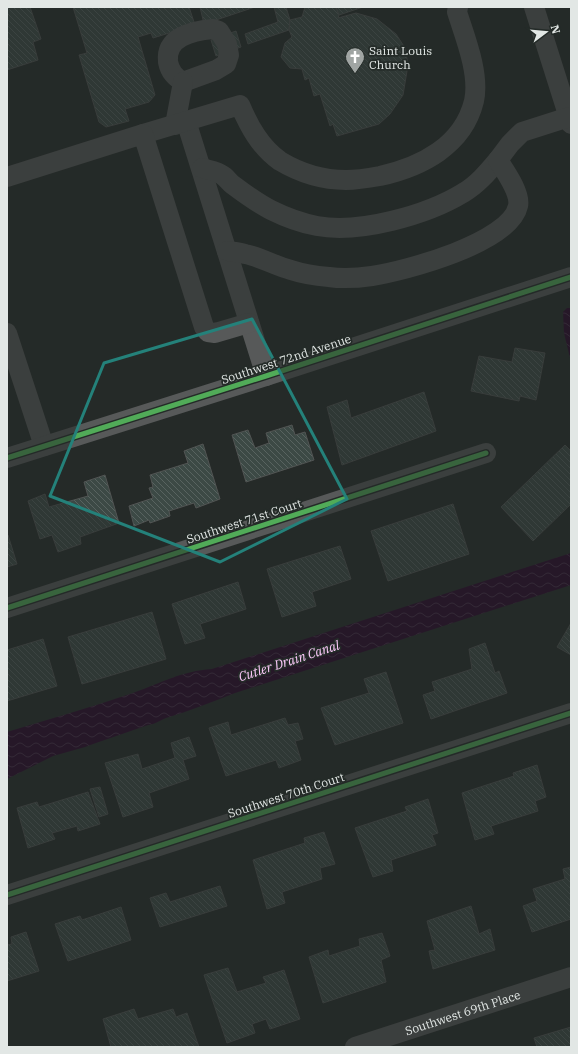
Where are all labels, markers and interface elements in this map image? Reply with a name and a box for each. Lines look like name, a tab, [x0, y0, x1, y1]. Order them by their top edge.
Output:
north arrow	[526, 12, 566, 52]
text: N	[548, 23, 564, 36]
place label: Saint Louis Church	[369, 43, 432, 72]
church icon: Saint Louis Church	[344, 46, 366, 74]
street label: Southwest 72nd Avenue	[219, 331, 353, 387]
street label: Southwest 71st Court	[185, 495, 303, 547]
water label: Cutler Drain Canal	[236, 637, 342, 685]
street label: Southwest 70th Court	[226, 769, 346, 821]
street label: Southwest 69th Place	[403, 986, 522, 1038]

